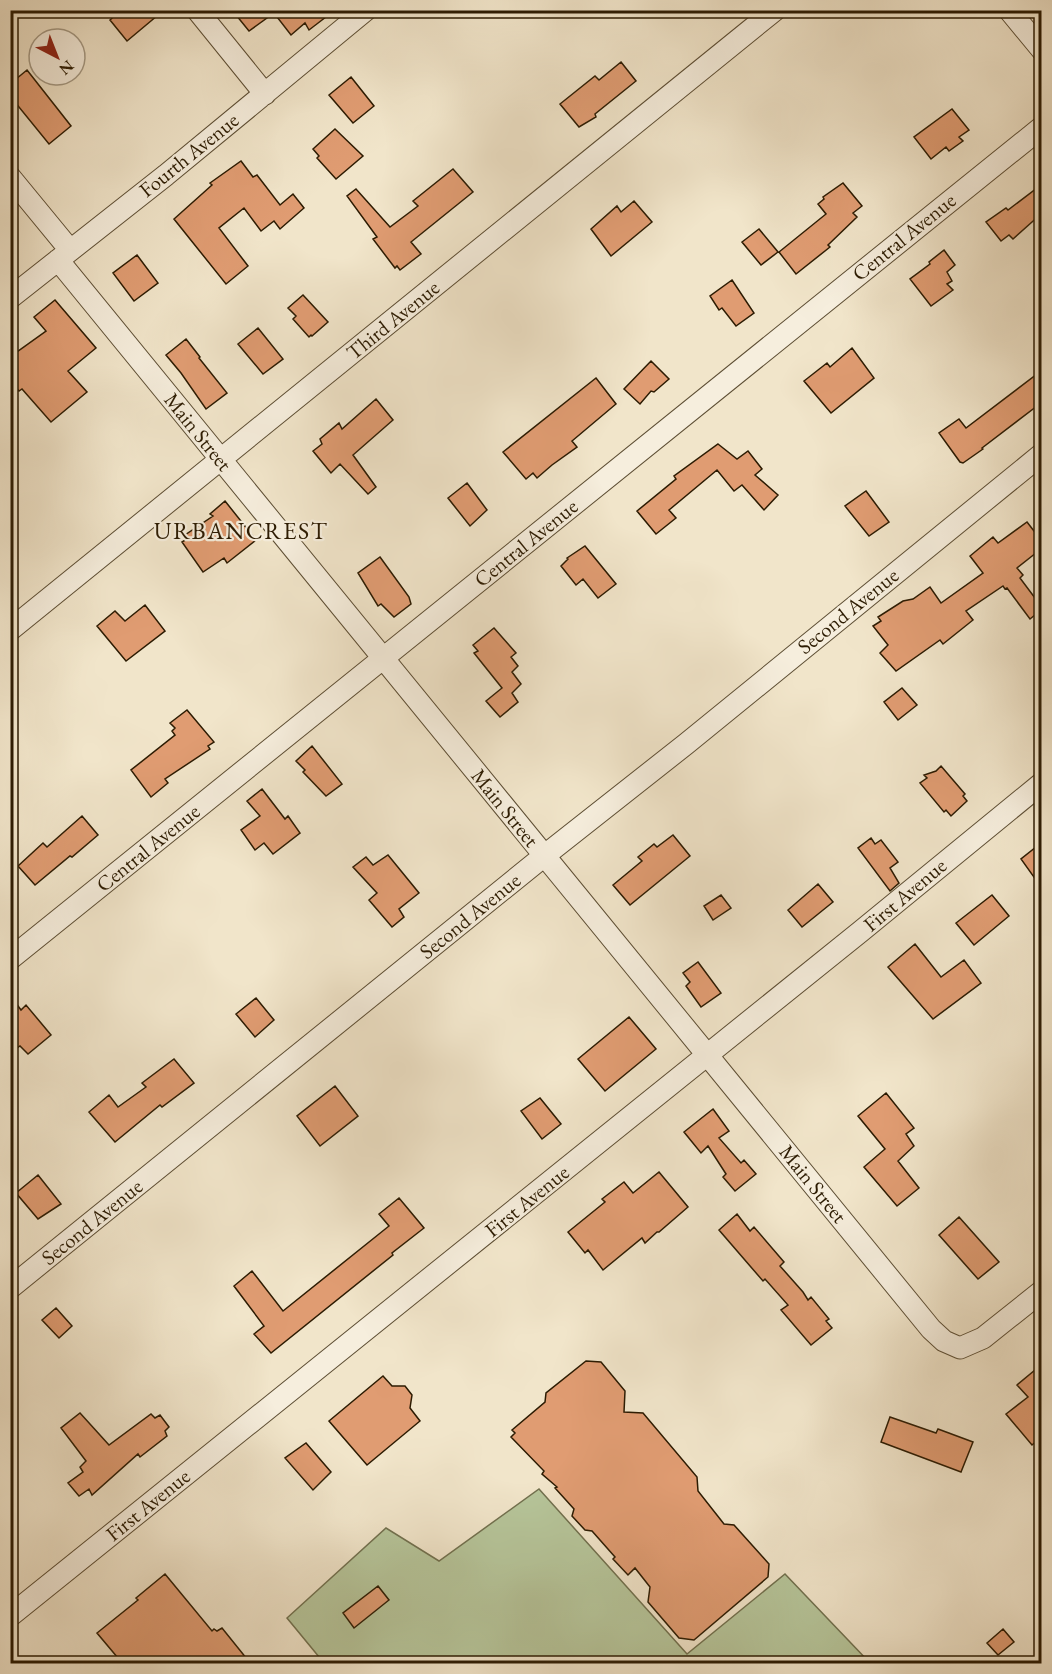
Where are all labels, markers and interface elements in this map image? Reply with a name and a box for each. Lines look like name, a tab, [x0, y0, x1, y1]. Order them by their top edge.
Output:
north arrow	[27, 27, 87, 87]
text: N	[55, 56, 79, 80]
street label: Fourth Avenue	[133, 106, 244, 203]
street label: Central Avenue	[846, 187, 961, 287]
street label: Third Avenue	[341, 274, 445, 365]
street label: Main Street	[158, 387, 239, 477]
street label: Central Avenue	[468, 493, 583, 593]
district label: URBANCREST	[154, 515, 328, 546]
street label: Second Avenue	[792, 562, 904, 660]
street label: Main Street	[465, 763, 546, 853]
street label: Central Avenue	[90, 798, 205, 898]
street label: First Avenue	[857, 852, 952, 937]
street label: Second Avenue	[414, 867, 526, 965]
street label: Main Street	[773, 1139, 854, 1229]
street label: First Avenue	[479, 1158, 574, 1243]
street label: Second Avenue	[36, 1173, 148, 1271]
street label: First Avenue	[100, 1462, 195, 1547]

